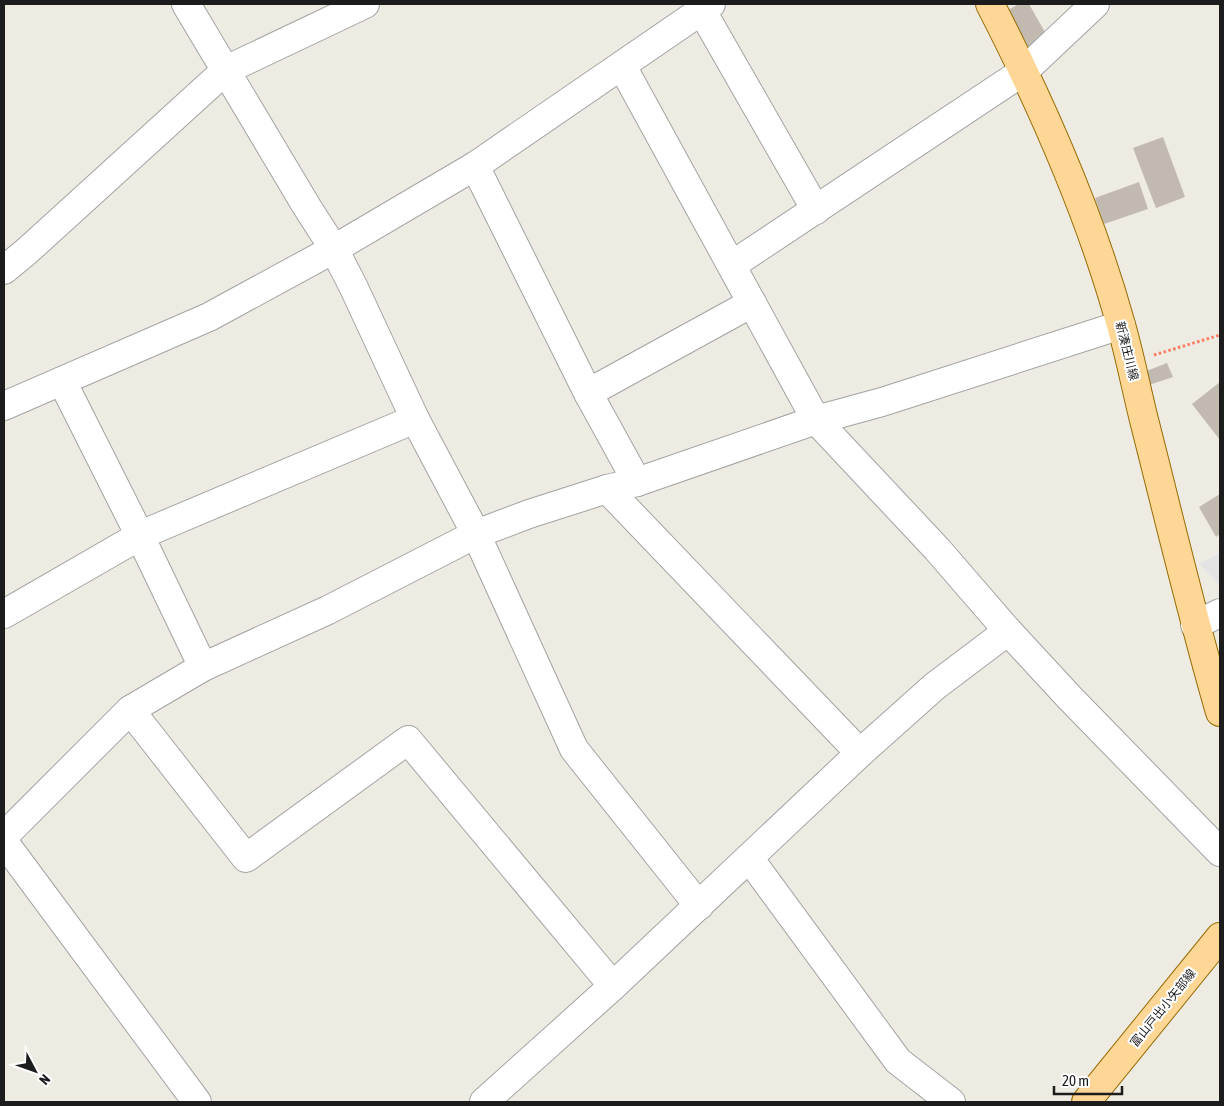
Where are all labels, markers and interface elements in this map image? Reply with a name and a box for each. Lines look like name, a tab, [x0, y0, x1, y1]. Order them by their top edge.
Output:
street label: 新湊庄川線	[1113, 320, 1141, 382]
street label: 富山戸出小矢部線	[1127, 966, 1199, 1050]
north arrow	[10, 1046, 60, 1096]
scale bar	[1054, 1064, 1122, 1096]
text: N	[36, 1071, 54, 1088]
text: 20 m	[1062, 1072, 1089, 1089]

